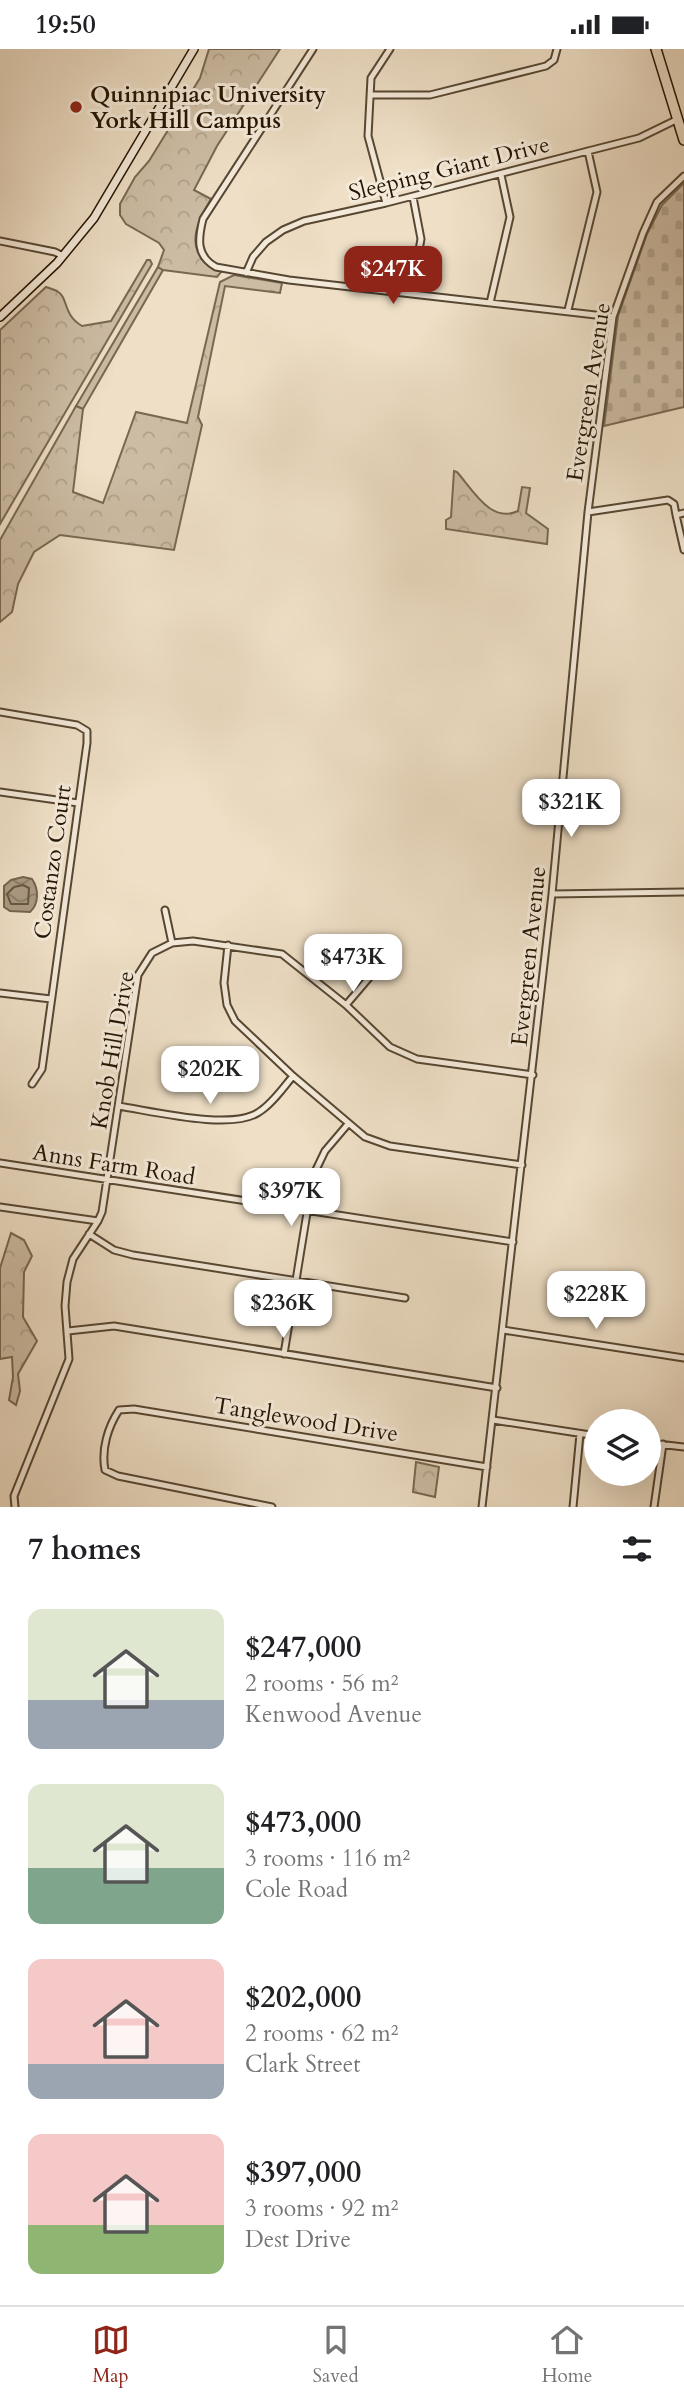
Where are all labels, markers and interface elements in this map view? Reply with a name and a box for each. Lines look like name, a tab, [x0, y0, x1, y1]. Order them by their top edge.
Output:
text: 19:50	[35, 7, 96, 42]
place label: Quinnipiac University York Hill Campus	[90, 79, 326, 136]
marker: Quinnipiac University York Hill Campus	[68, 99, 84, 115]
street label: Sleeping Giant Drive	[345, 129, 553, 208]
pin: $247K	[344, 247, 442, 306]
text: $247K	[360, 253, 426, 284]
street label: Evergreen Avenue	[559, 300, 618, 484]
pin: $321K	[522, 779, 620, 839]
street label: Costanzo Court	[26, 783, 79, 941]
text: $321K	[538, 786, 604, 817]
street label: Evergreen Avenue	[504, 865, 553, 1048]
pin: $473K	[304, 935, 402, 994]
text: $473K	[320, 941, 386, 972]
street label: Knob Hill Drive	[83, 968, 142, 1132]
pin: $202K	[161, 1047, 259, 1106]
text: $202K	[177, 1053, 243, 1084]
street label: Anns Farm Road	[31, 1136, 198, 1193]
pin: $397K	[242, 1169, 340, 1228]
text: $397K	[258, 1175, 324, 1206]
pin: $228K	[547, 1271, 645, 1331]
text: $228K	[563, 1278, 629, 1309]
pin: $236K	[234, 1281, 332, 1340]
text: $236K	[250, 1287, 316, 1318]
street label: Tanglewood Drive	[211, 1390, 400, 1449]
map controls	[584, 1409, 661, 1486]
button: layers	[584, 1409, 661, 1486]
text: 7 homes	[28, 1529, 141, 1570]
icon: filters	[618, 1530, 656, 1568]
text: $247,000	[245, 1627, 361, 1668]
icon: home	[84, 1637, 168, 1721]
text: 2 rooms · 56 m²	[245, 1668, 398, 1699]
text: Kenwood Avenue	[245, 1699, 422, 1730]
text: $473,000	[245, 1802, 361, 1843]
icon: home	[84, 1812, 168, 1896]
text: 3 rooms · 116 m²	[245, 1843, 410, 1874]
text: Cole Road	[245, 1874, 348, 1905]
text: $202,000	[245, 1977, 361, 2018]
icon: home	[84, 1987, 168, 2071]
text: 2 rooms · 62 m²	[245, 2018, 398, 2049]
text: Clark Street	[245, 2049, 361, 2080]
text: $397,000	[245, 2152, 361, 2193]
icon: home	[84, 2162, 168, 2246]
text: 3 rooms · 92 m²	[245, 2193, 398, 2224]
text: Dest Drive	[245, 2224, 351, 2255]
tab: Map	[92, 2321, 130, 2389]
tab: Saved	[313, 2321, 359, 2389]
tab: Home	[542, 2321, 592, 2389]

